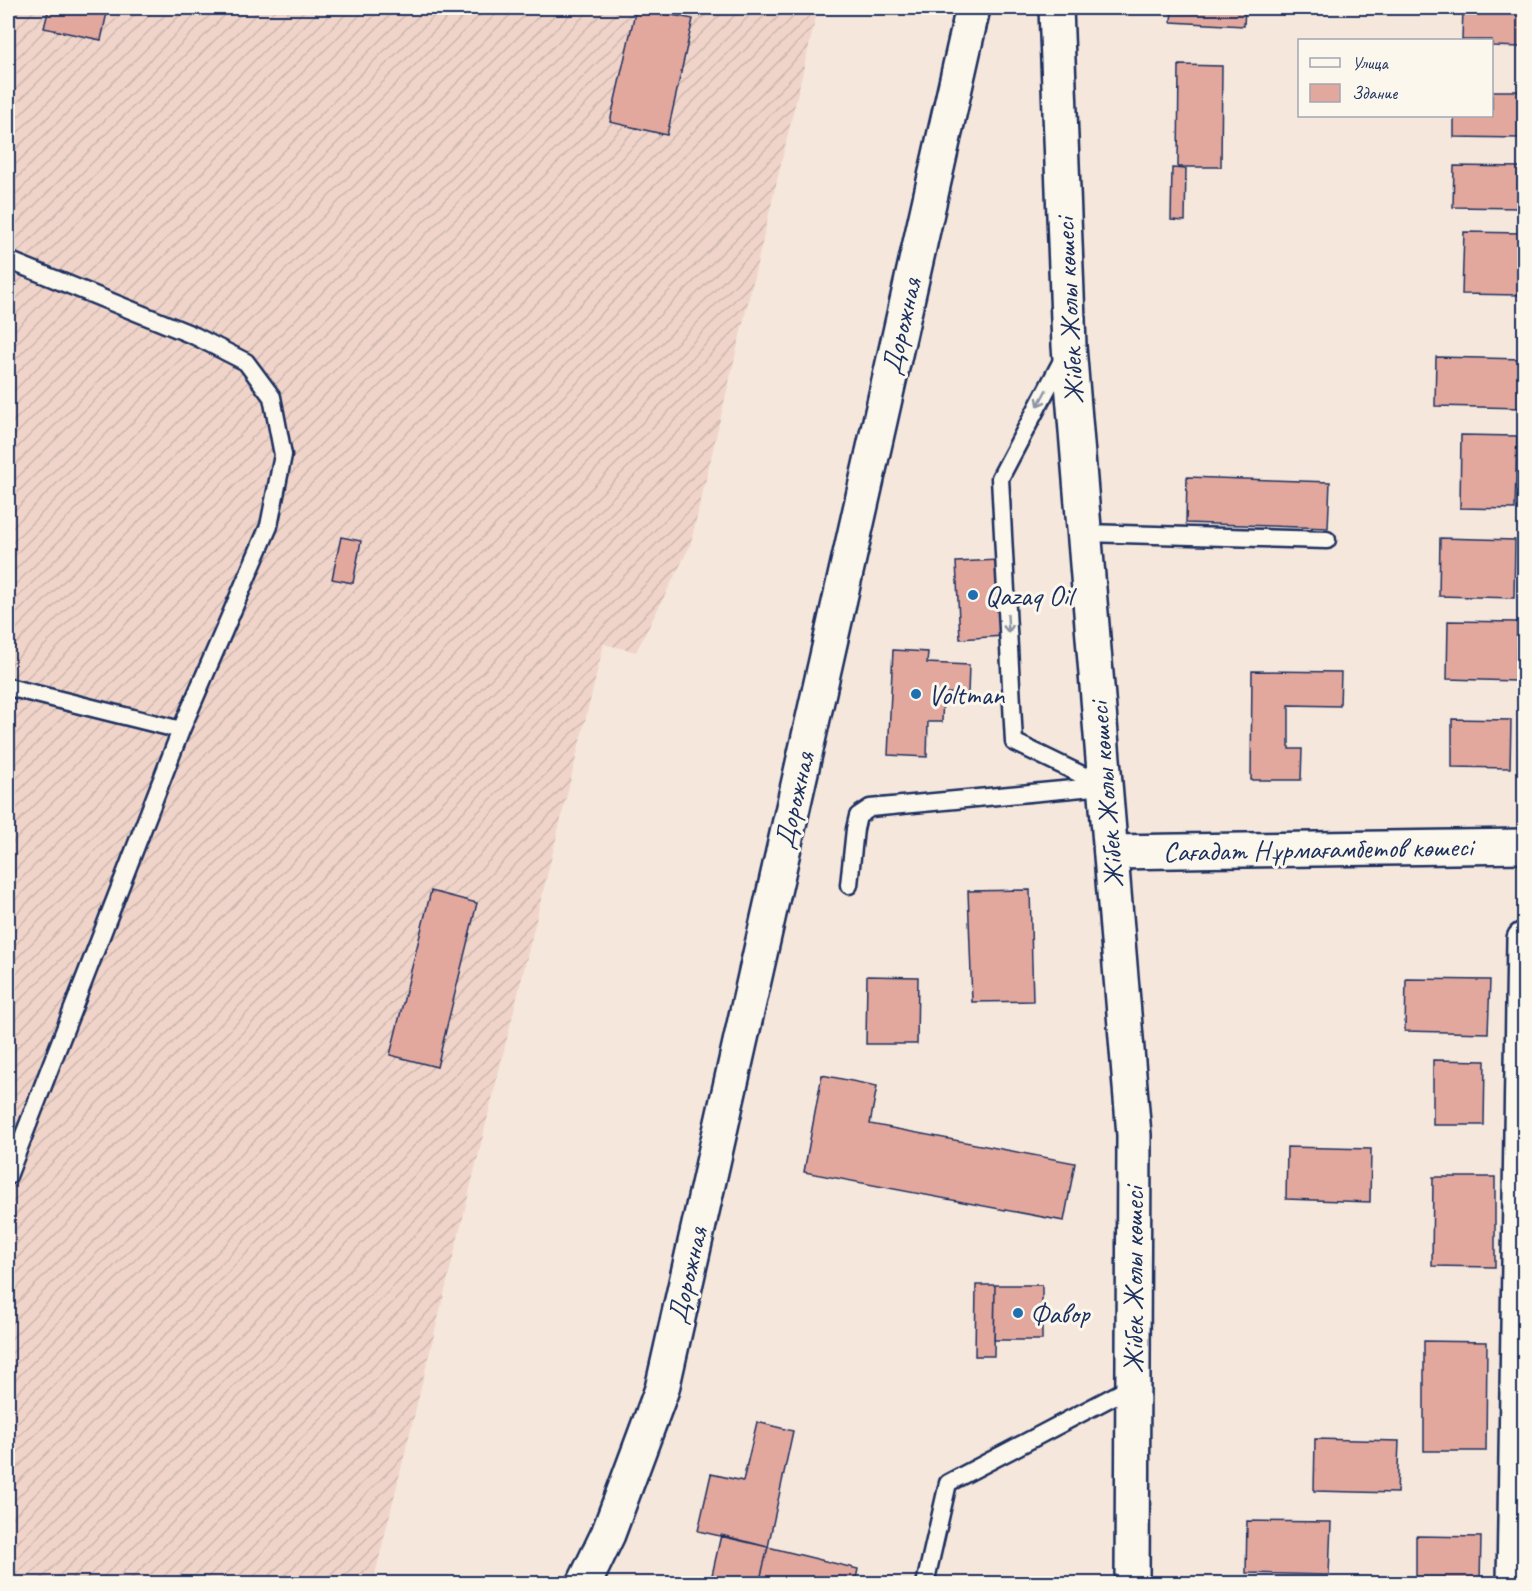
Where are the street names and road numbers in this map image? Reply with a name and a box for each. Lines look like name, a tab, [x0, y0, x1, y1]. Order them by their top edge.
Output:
street label: Жібек Жолы көшесі	[1046, 213, 1091, 405]
street label: Дорожная	[873, 273, 929, 378]
street label: Жібек Жолы көшесі	[1080, 697, 1132, 890]
street label: Дорожная	[766, 747, 822, 852]
street label: Сағадат Нұрмағамбетов көшесі	[1163, 829, 1477, 869]
street label: Жібек Жолы көшесі	[1116, 1183, 1151, 1374]
street label: Дорожная	[659, 1222, 715, 1327]

